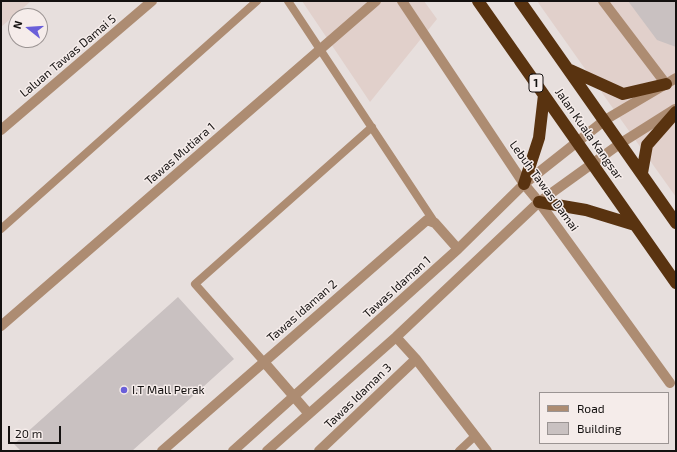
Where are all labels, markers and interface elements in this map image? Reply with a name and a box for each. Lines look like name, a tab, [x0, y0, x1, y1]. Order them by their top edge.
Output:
north arrow	[8, 8, 48, 48]
street label: Laluan Tawas Damai 5	[17, 12, 119, 100]
text: N	[10, 19, 24, 30]
road number: 1	[529, 74, 543, 92]
street label: Jalan Kuala Kangsar	[552, 85, 626, 183]
street label: Tawas Mutiara 1	[142, 120, 218, 188]
street label: Lebuh Tawas Damai	[506, 138, 582, 234]
street label: Tawas Idaman 1	[360, 253, 434, 321]
street label: Tawas Idaman 2	[264, 277, 340, 345]
street label: Tawas Idaman 3	[321, 360, 395, 432]
place label: I.T Mall Perak	[132, 383, 205, 397]
marker: I.T Mall Perak	[119, 385, 129, 395]
legend	[539, 392, 669, 444]
text: Road	[577, 401, 605, 415]
scale bar	[10, 418, 63, 444]
text: Building	[577, 421, 621, 435]
text: 20 m	[15, 426, 42, 440]

